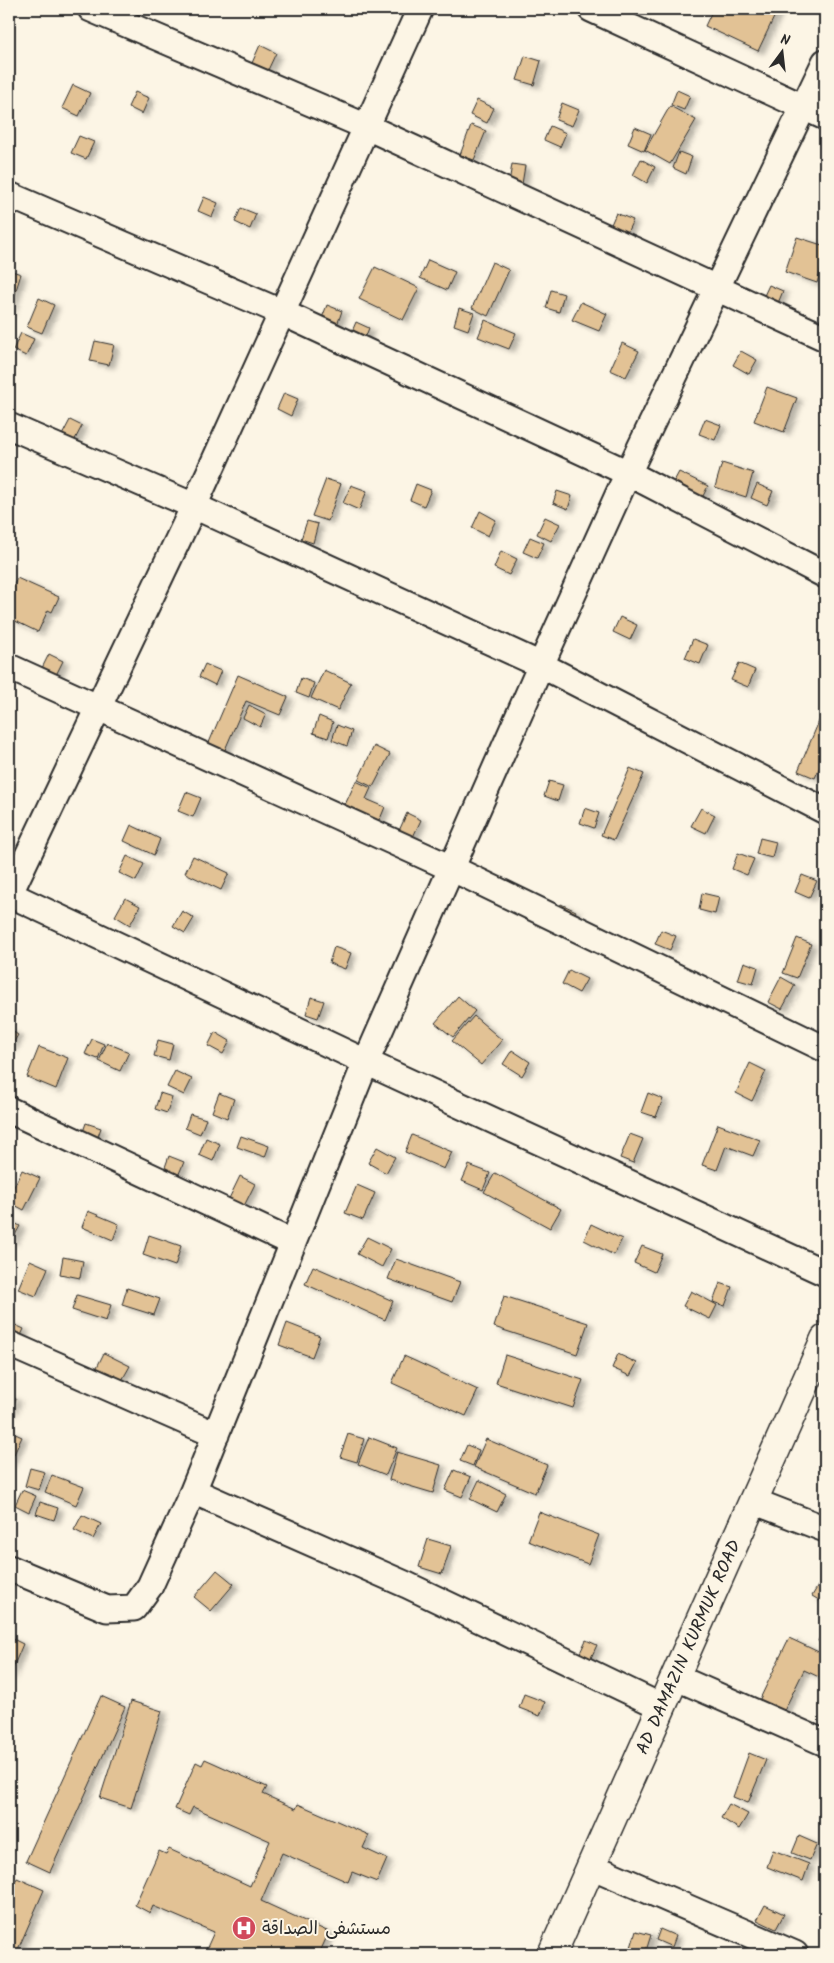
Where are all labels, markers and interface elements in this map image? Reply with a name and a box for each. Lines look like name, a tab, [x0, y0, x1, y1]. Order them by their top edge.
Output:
north arrow	[756, 28, 806, 78]
text: N	[778, 29, 792, 52]
street label: AD DAMAZIN KURMUK ROAD	[629, 1535, 750, 1760]
hospital icon: مستشفى الصداقة	[231, 1915, 257, 1941]
place label: مستشفى الصداقة	[262, 1915, 391, 1944]

